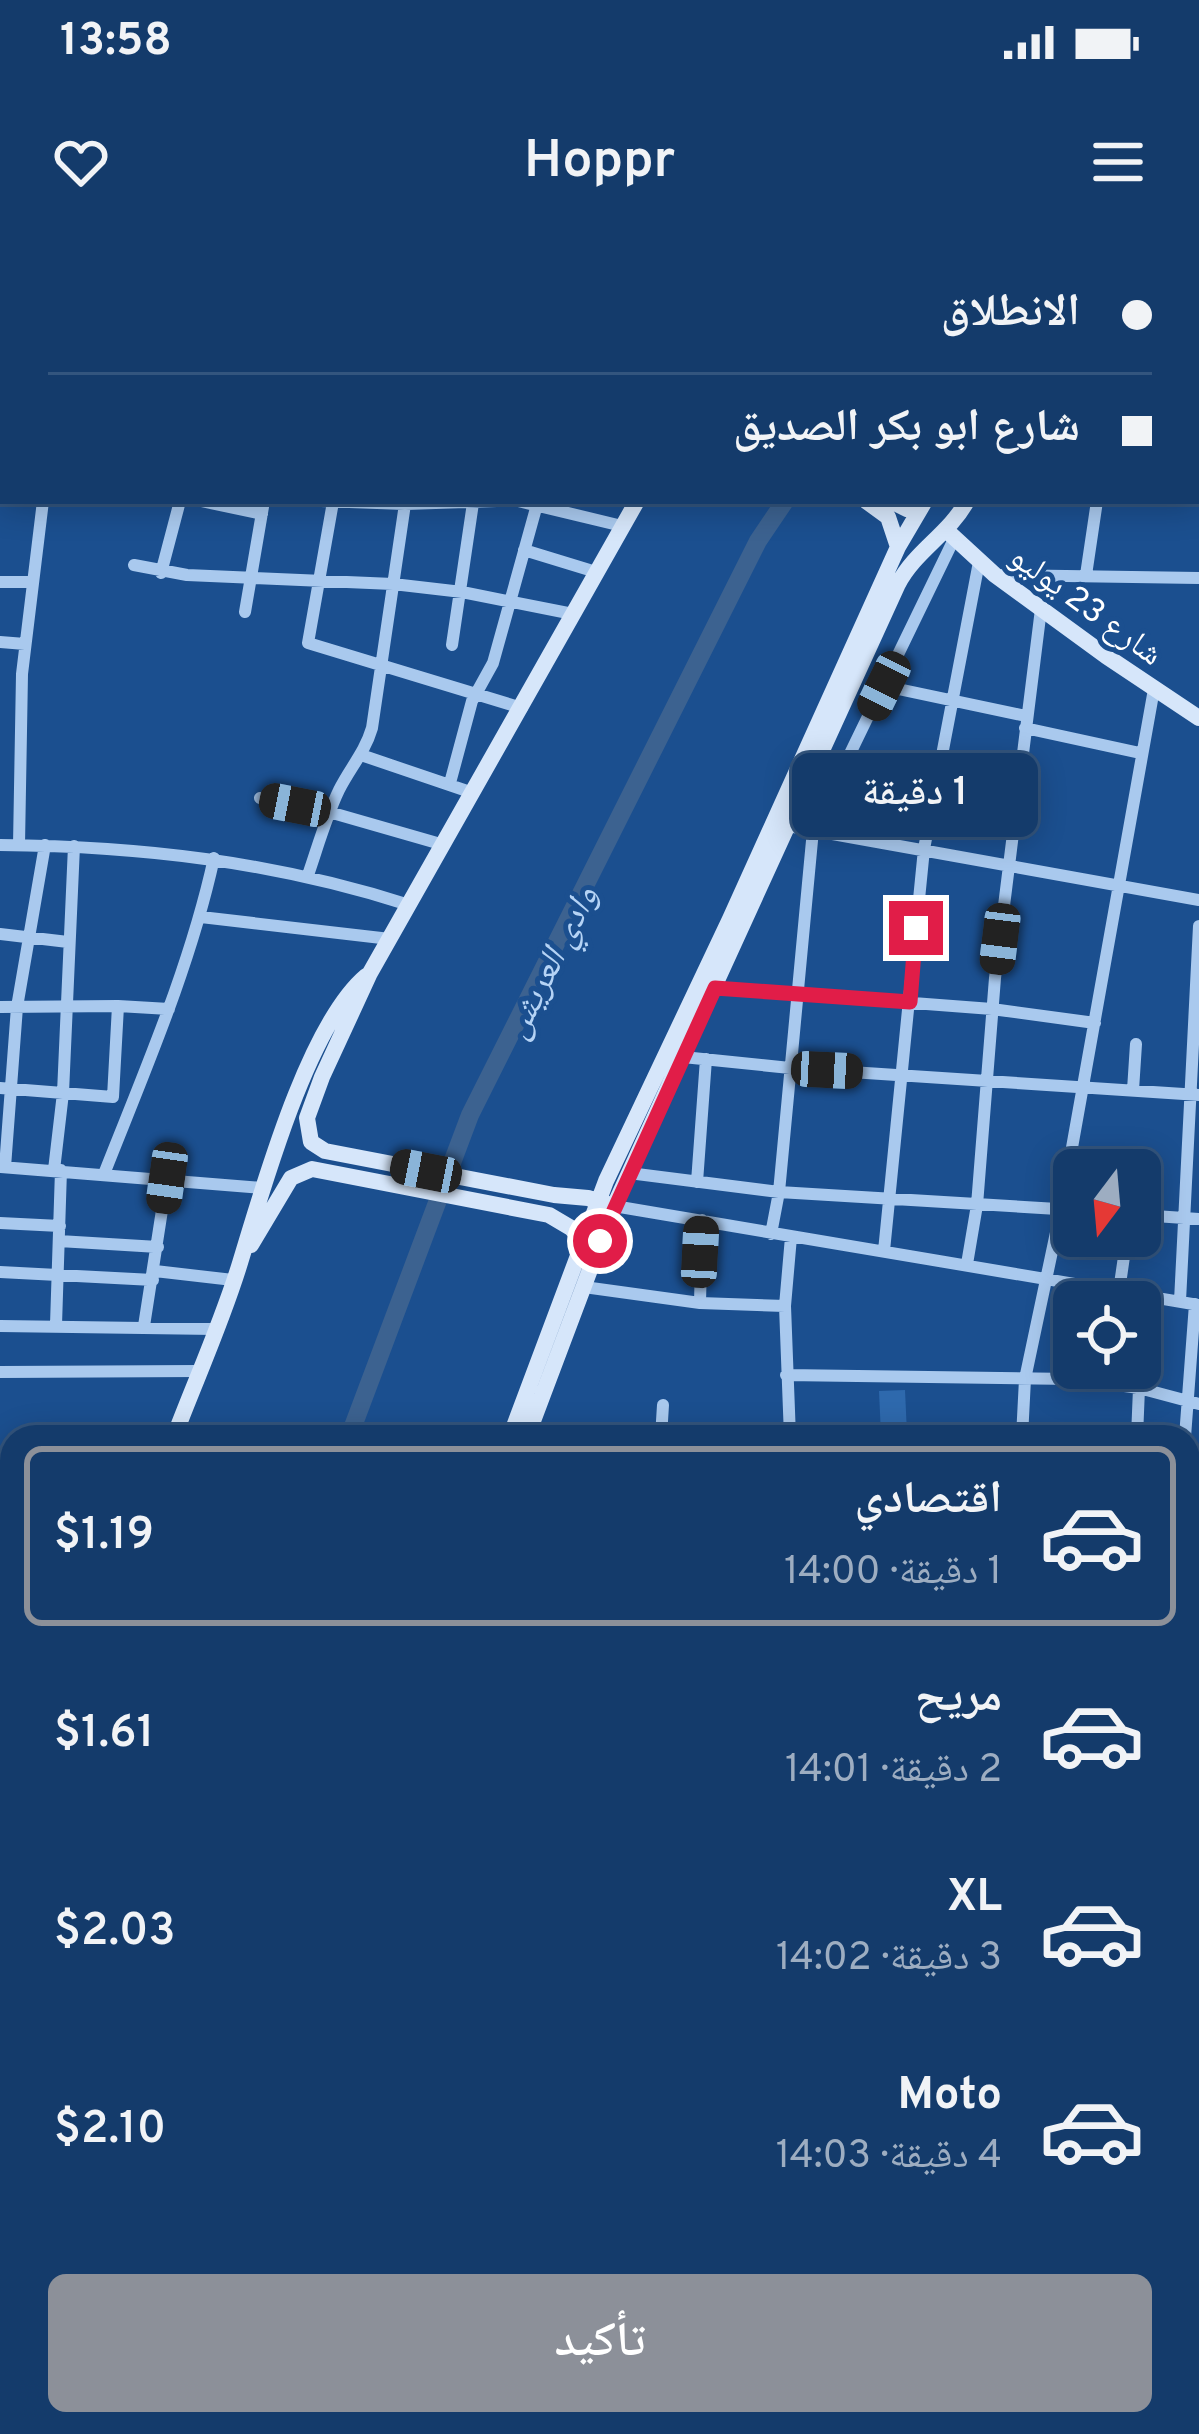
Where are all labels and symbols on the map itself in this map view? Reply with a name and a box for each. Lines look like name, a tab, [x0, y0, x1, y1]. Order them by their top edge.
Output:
street label: شارع 23 يوليو	[1000, 538, 1170, 677]
car	[852, 646, 916, 726]
callout: 1 دقيقة	[793, 754, 1039, 838]
car	[256, 780, 334, 830]
water label: وادي العريش	[495, 879, 613, 1048]
route end	[889, 901, 943, 955]
car	[978, 901, 1022, 977]
car	[790, 1050, 864, 1090]
car	[144, 1140, 190, 1216]
car	[387, 1146, 465, 1196]
north arrow	[1053, 1149, 1161, 1257]
route start	[573, 1214, 627, 1268]
car	[680, 1215, 720, 1289]

